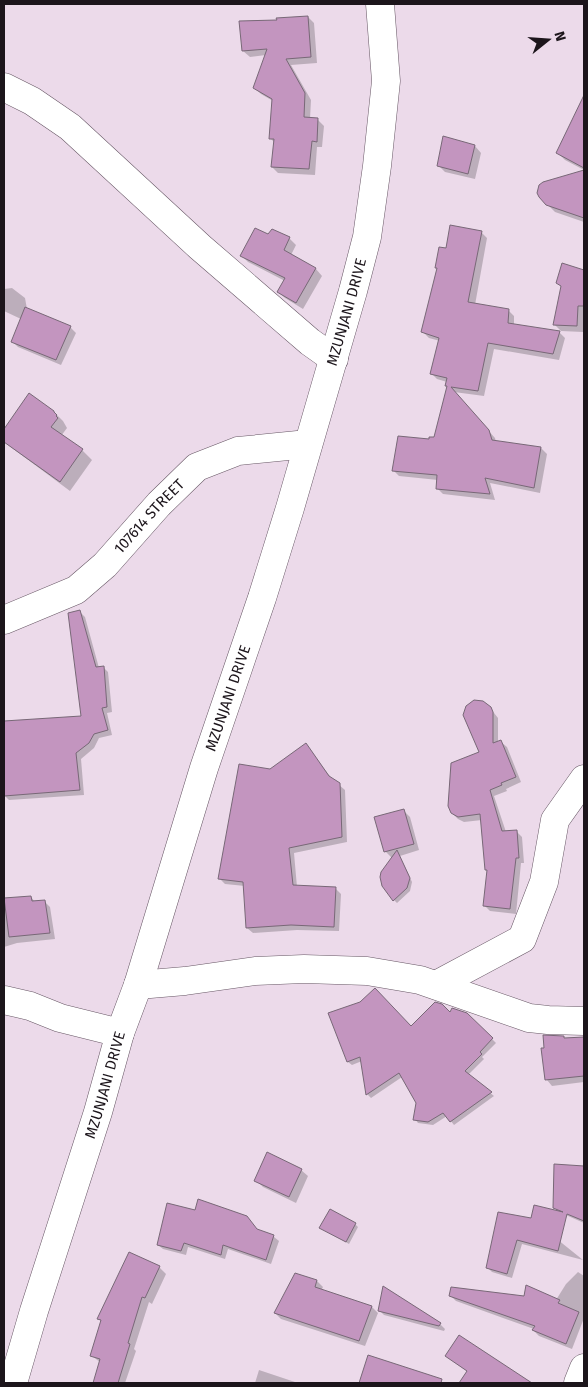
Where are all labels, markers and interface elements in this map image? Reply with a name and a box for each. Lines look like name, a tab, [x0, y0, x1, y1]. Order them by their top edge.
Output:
north arrow	[523, 15, 573, 65]
text: N	[550, 29, 569, 43]
street label: MZUNJANI DRIVE	[323, 256, 370, 368]
street label: 107614 STREET	[110, 475, 188, 557]
street label: MZUNJANI DRIVE	[201, 643, 254, 753]
street label: MZUNJANI DRIVE	[81, 1029, 129, 1141]

